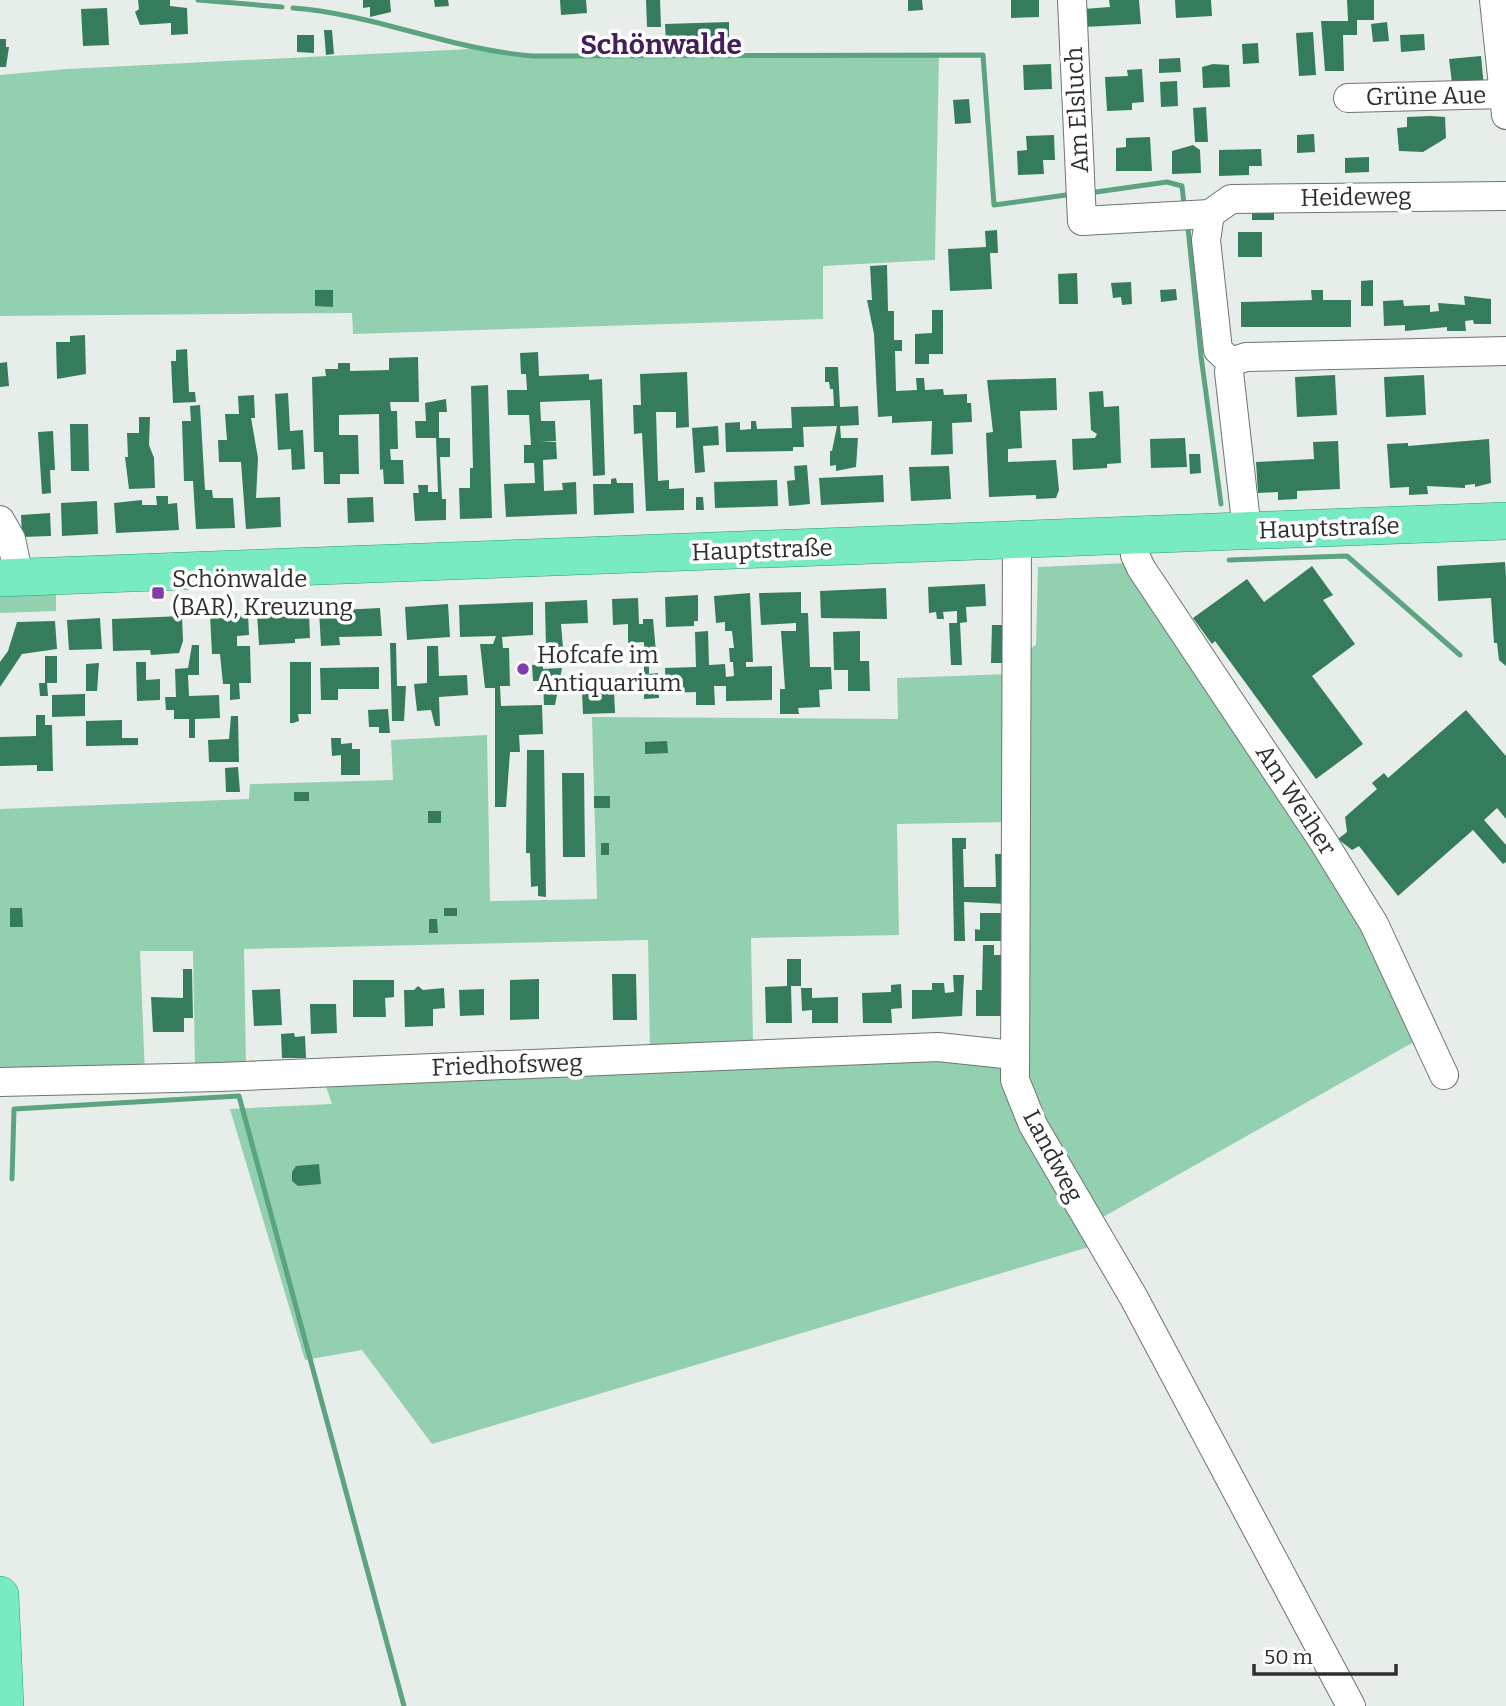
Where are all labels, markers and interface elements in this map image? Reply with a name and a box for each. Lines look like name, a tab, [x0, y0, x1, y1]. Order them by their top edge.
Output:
district label: Schönwalde	[580, 28, 742, 61]
street label: Am Elsluch	[1060, 46, 1094, 174]
street label: Grüne Aue	[1366, 81, 1486, 111]
street label: Heideweg	[1300, 182, 1412, 212]
street label: Hauptstraße	[1258, 512, 1400, 544]
street label: Hauptstraße	[691, 534, 833, 566]
place label: Schönwalde (BAR), Kreuzung	[172, 565, 353, 621]
marker: Schönwalde (BAR), Kreuzung	[150, 585, 166, 601]
place label: Hofcafe im Antiquarium	[537, 641, 682, 697]
marker: Hofcafe im Antiquarium	[515, 661, 531, 677]
street label: Am Weiher	[1250, 740, 1342, 861]
street label: Friedhofsweg	[431, 1048, 583, 1082]
street label: Landweg	[1017, 1105, 1089, 1207]
scale bar	[1254, 1632, 1396, 1676]
text: 50 m	[1264, 1644, 1313, 1670]

